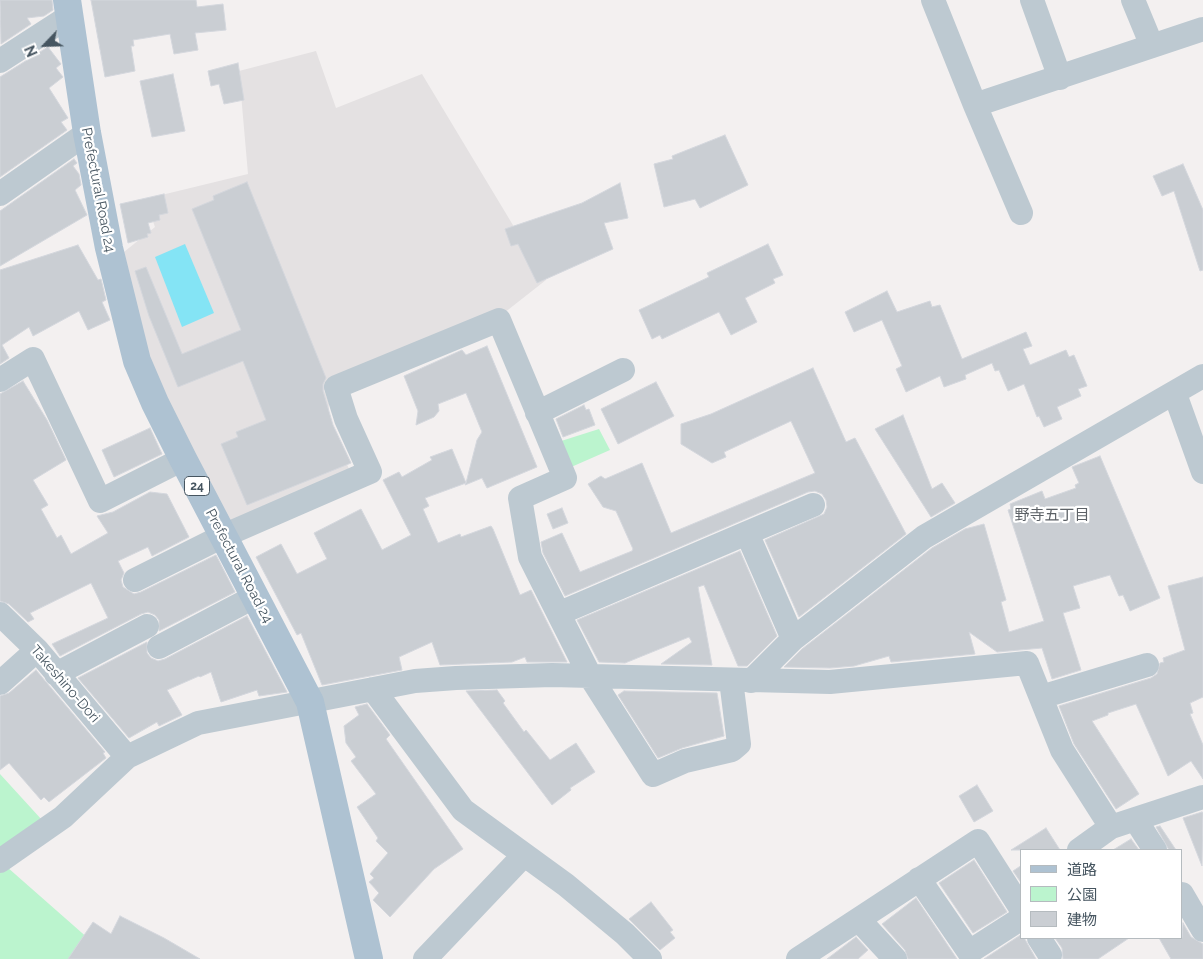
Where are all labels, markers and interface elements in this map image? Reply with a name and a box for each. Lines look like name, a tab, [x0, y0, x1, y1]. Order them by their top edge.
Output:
north arrow	[20, 20, 70, 70]
text: N	[22, 43, 41, 59]
street label: Prefectural Road 24	[78, 126, 118, 254]
road number: 24	[184, 476, 210, 496]
street label: Prefectural Road 24	[202, 506, 276, 626]
district label: 野寺五丁目	[1015, 506, 1089, 524]
street label: Takeshino-Dori	[27, 642, 103, 726]
legend	[1020, 849, 1183, 939]
text: 道路	[1067, 861, 1097, 879]
text: 公園	[1067, 886, 1097, 904]
text: 建物	[1067, 911, 1097, 929]

